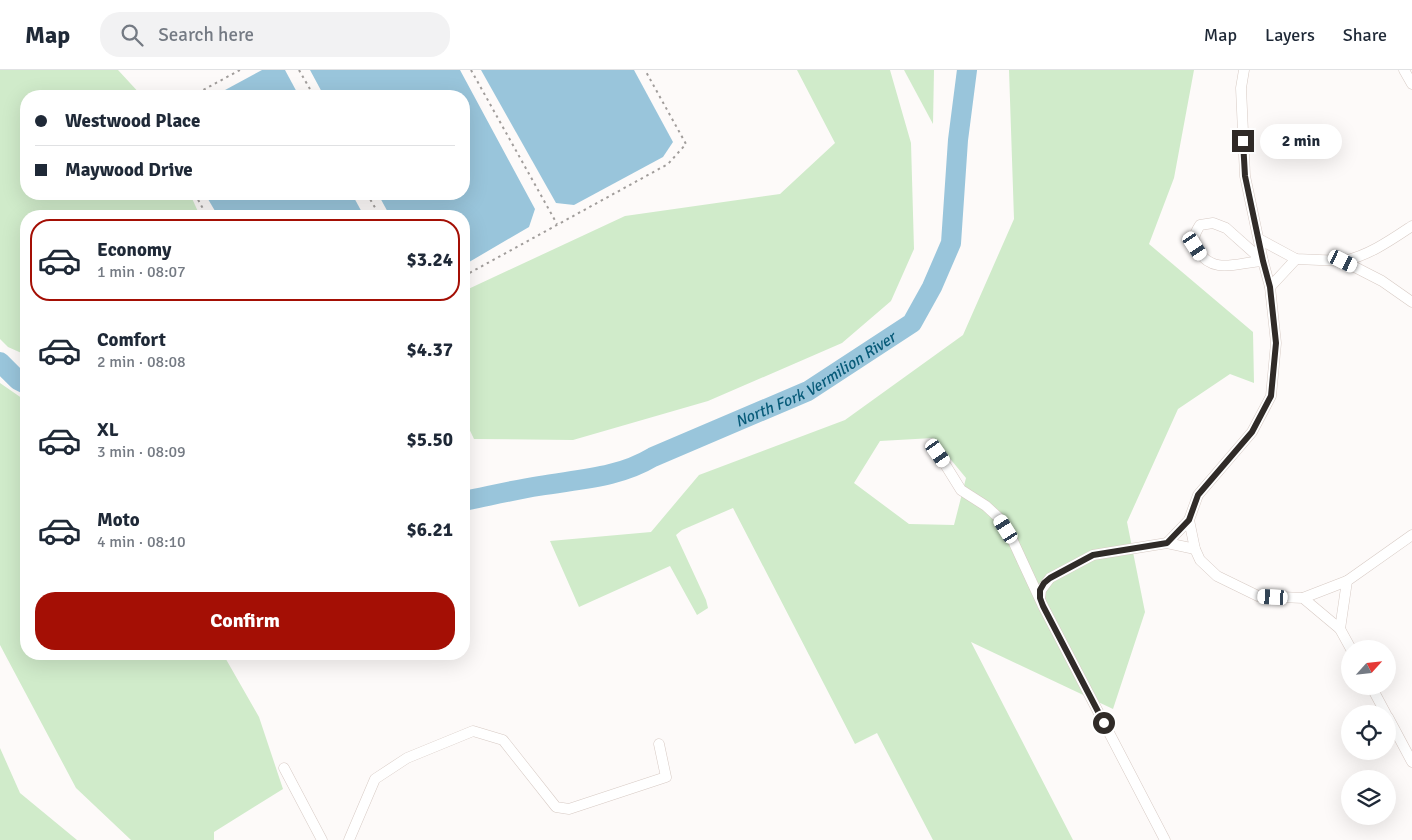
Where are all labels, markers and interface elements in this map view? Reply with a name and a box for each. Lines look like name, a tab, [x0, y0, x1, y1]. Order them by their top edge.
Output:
search box	[100, 12, 450, 57]
text: Map	[25, 20, 70, 50]
icon: search	[118, 21, 146, 49]
text: Search here	[158, 23, 254, 47]
text: Map	[1204, 24, 1237, 46]
text: Layers	[1265, 24, 1315, 46]
text: Share	[1343, 24, 1387, 46]
text: Westwood Place	[65, 109, 200, 133]
callout: 2 min	[1260, 124, 1343, 158]
route end	[1232, 130, 1254, 152]
text: 2 min	[1282, 131, 1320, 151]
text: Maywood Drive	[65, 158, 193, 182]
car	[1180, 229, 1209, 263]
icon: car	[37, 238, 82, 283]
text: Economy	[97, 238, 171, 262]
text: $3.24	[407, 248, 453, 272]
car	[1326, 248, 1359, 274]
text: 1 min · 08:07	[97, 262, 186, 282]
water label: North Fork Vermilion River	[732, 327, 901, 432]
icon: car	[37, 328, 82, 373]
text: Comfort	[97, 328, 166, 352]
text: $4.37	[407, 338, 453, 362]
text: 2 min · 08:08	[97, 352, 186, 372]
icon: car	[37, 418, 82, 463]
text: XL	[97, 418, 119, 442]
text: $5.50	[407, 428, 453, 452]
car	[923, 436, 952, 470]
text: 3 min · 08:09	[97, 442, 186, 462]
icon: car	[37, 508, 82, 553]
text: Moto	[97, 508, 140, 532]
car	[991, 512, 1020, 546]
text: $6.21	[407, 518, 453, 542]
text: 4 min · 08:10	[97, 532, 186, 552]
car	[1257, 589, 1288, 605]
button: Confirm	[35, 592, 455, 650]
north arrow	[1341, 640, 1396, 695]
map controls	[1341, 640, 1396, 825]
button: locate	[1341, 705, 1396, 760]
route start	[1093, 712, 1115, 734]
button: layers	[1341, 770, 1396, 825]

